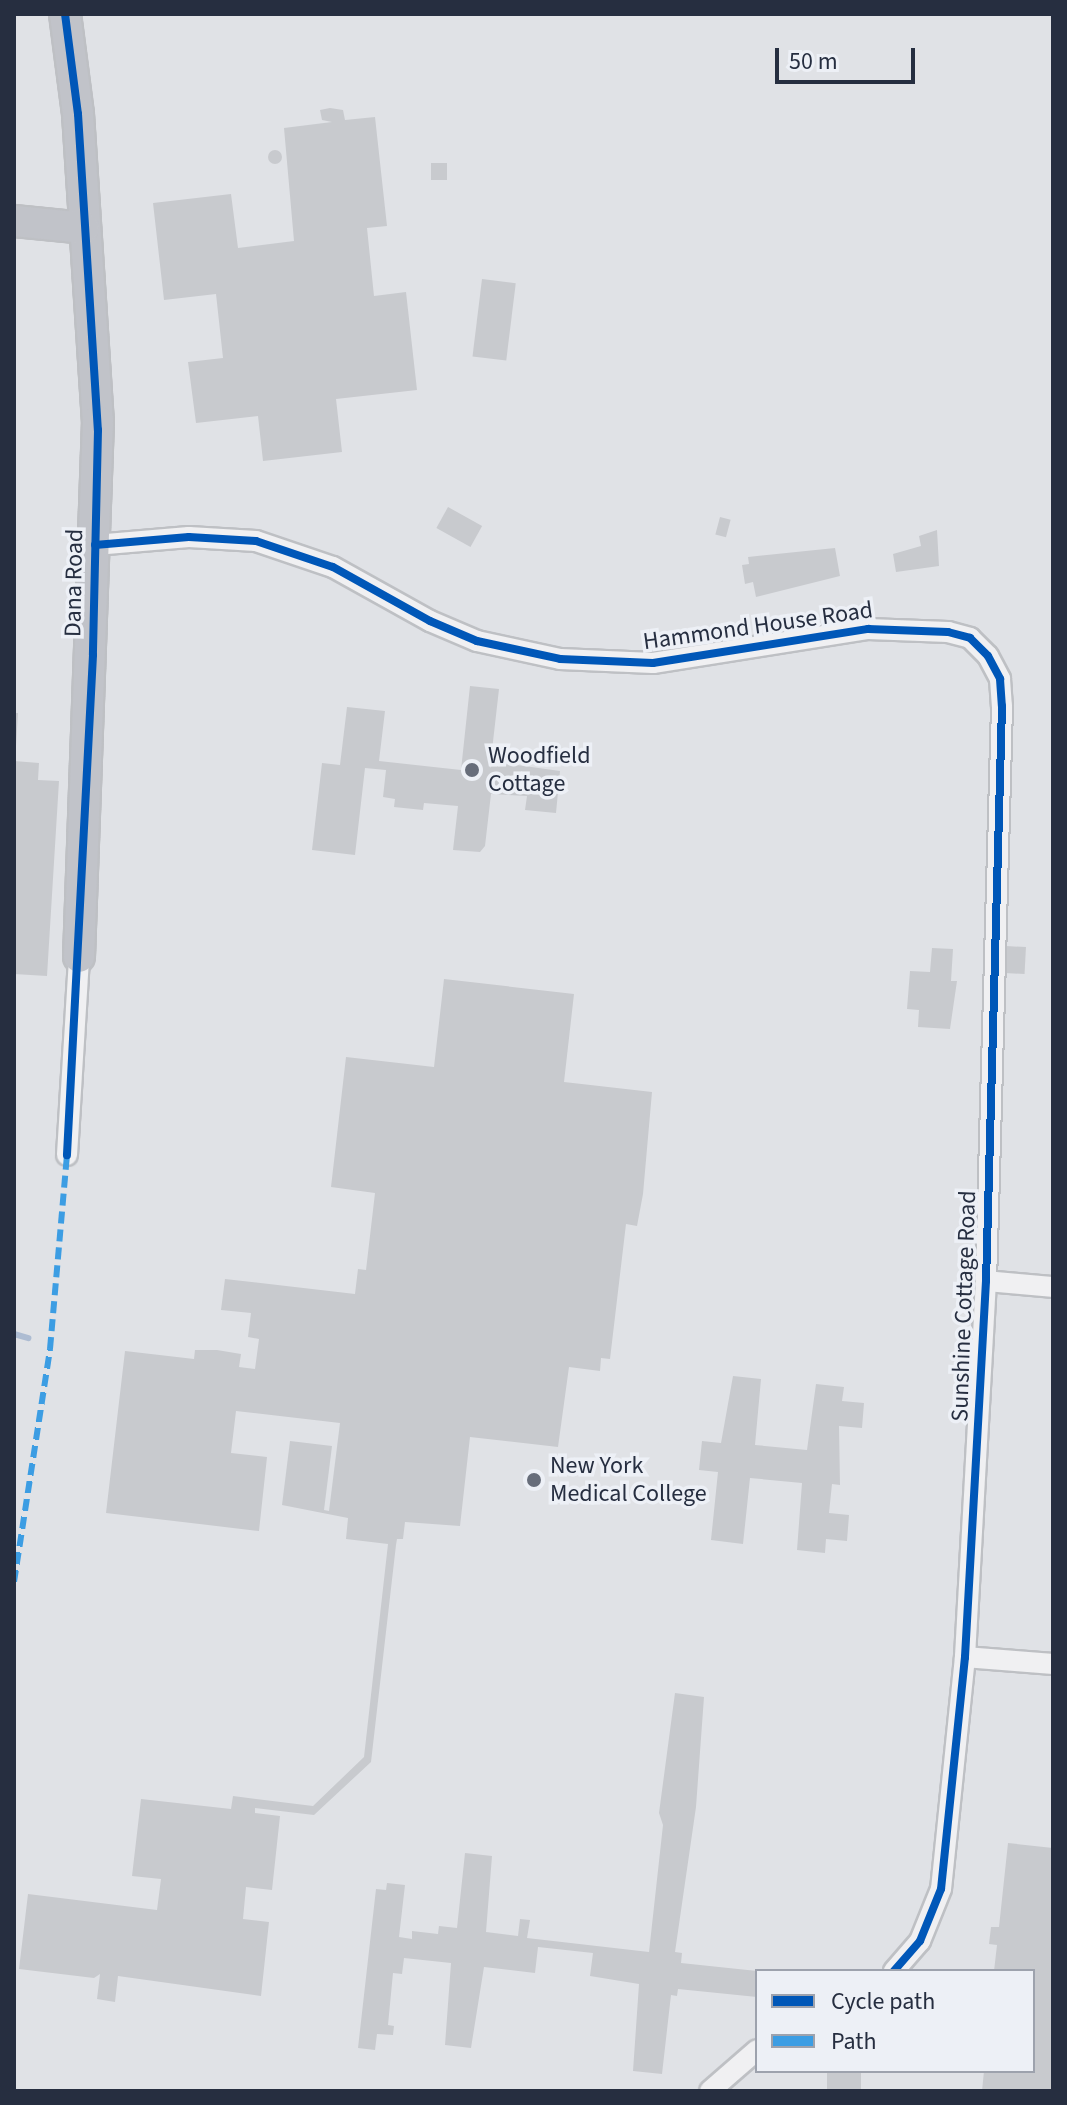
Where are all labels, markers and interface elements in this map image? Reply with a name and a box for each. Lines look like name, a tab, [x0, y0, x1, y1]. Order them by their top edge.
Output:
scale bar	[779, 32, 919, 82]
text: 50 m	[789, 44, 838, 79]
street label: Dana Road	[59, 529, 89, 637]
street label: Hammond House Road	[641, 596, 875, 656]
place label: Woodfield Cottage	[488, 742, 590, 798]
marker: Woodfield Cottage	[463, 761, 481, 779]
street label: Sunshine Cottage Road	[946, 1190, 982, 1422]
place label: New York Medical College	[550, 1452, 707, 1508]
marker: New York Medical College	[525, 1471, 543, 1489]
legend	[755, 1969, 1035, 2073]
text: Cycle path	[831, 1984, 935, 2019]
text: Path	[831, 2024, 877, 2059]

